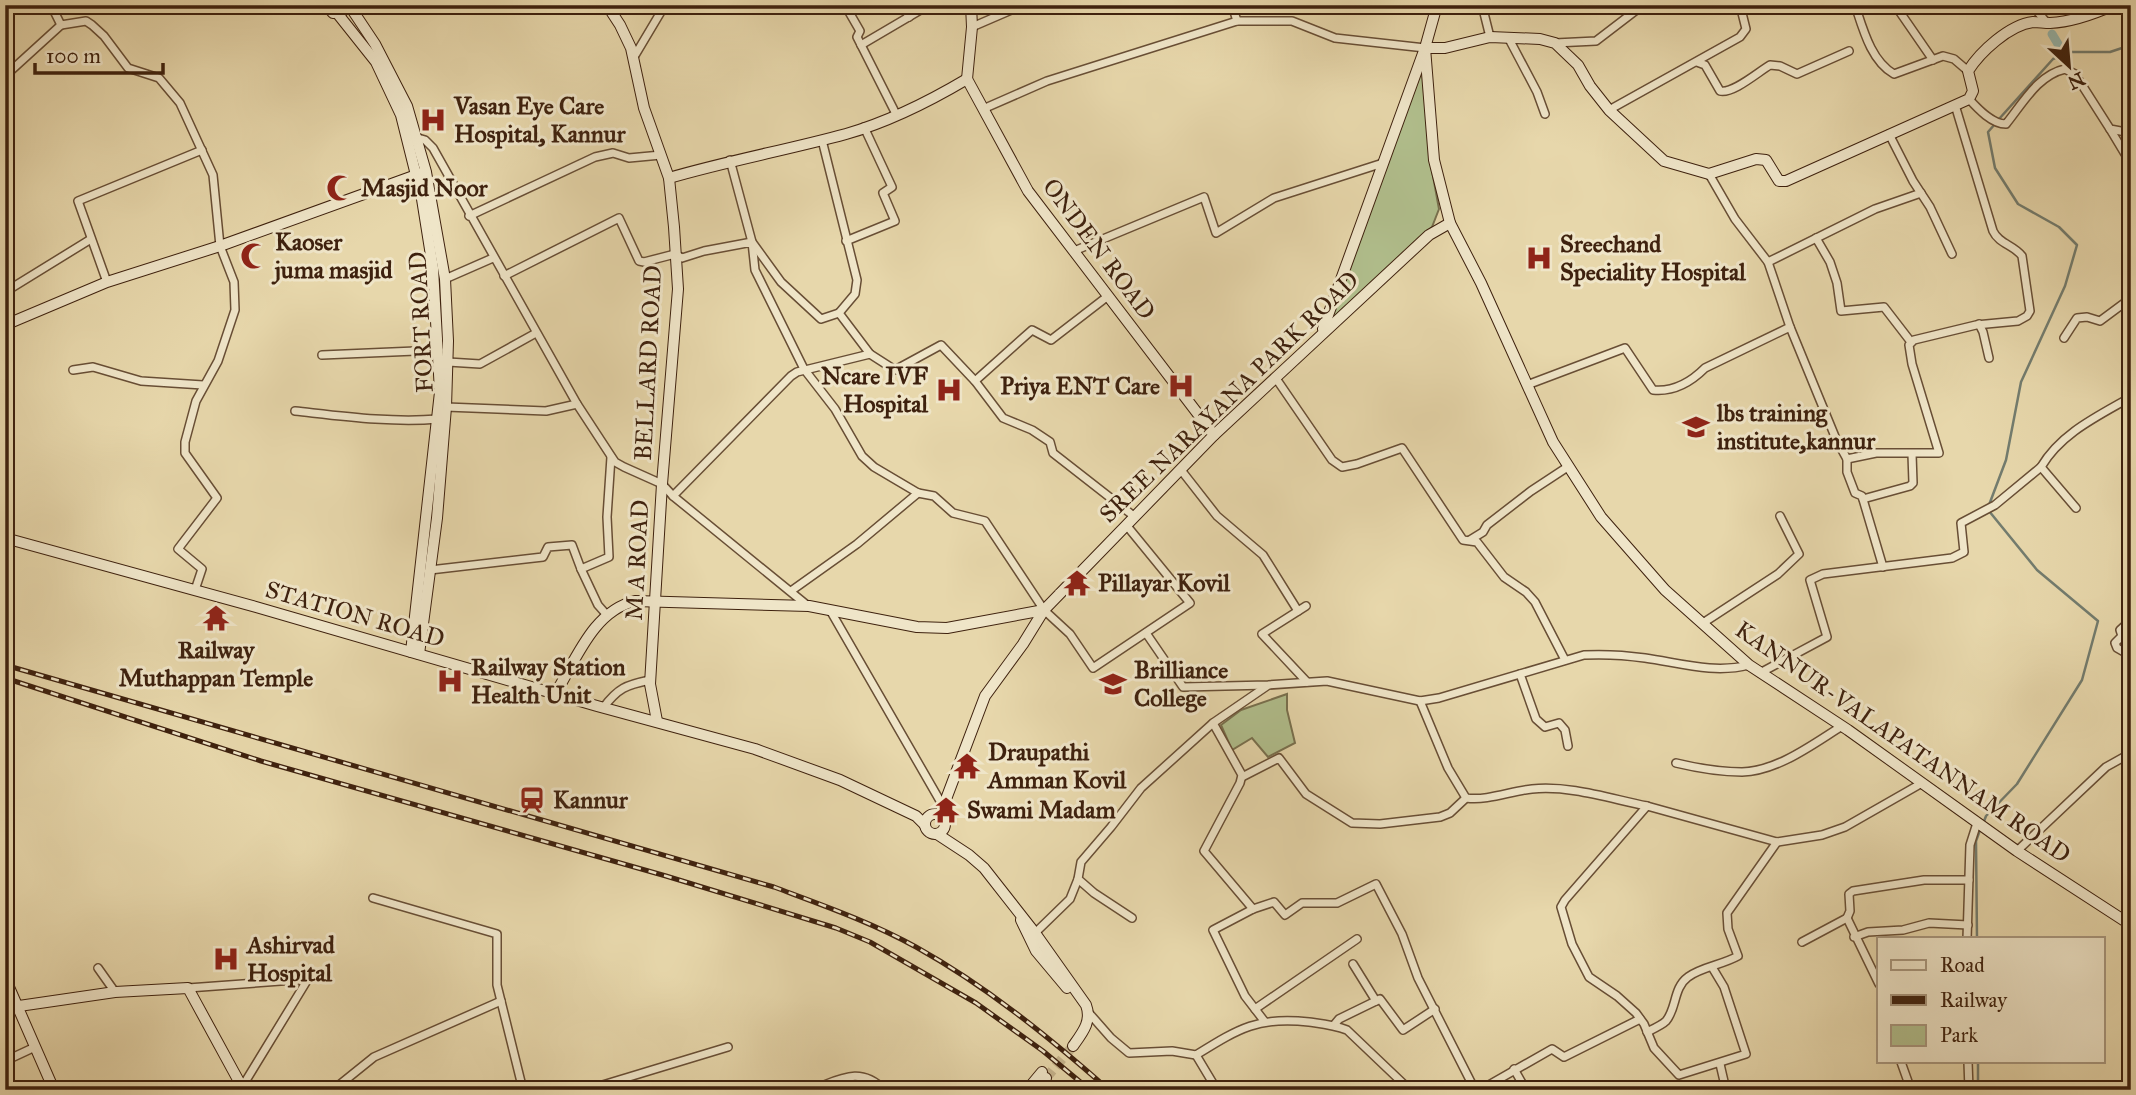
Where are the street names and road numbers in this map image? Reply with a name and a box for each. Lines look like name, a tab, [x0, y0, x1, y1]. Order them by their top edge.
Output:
street label: ONDEN ROAD	[1036, 172, 1162, 326]
street label: FORT ROAD	[402, 251, 440, 393]
street label: BELLARD ROAD	[628, 265, 668, 461]
street label: SREE NARAYANA PARK ROAD	[1093, 265, 1365, 529]
street label: M A ROAD	[619, 499, 655, 621]
street label: STATION ROAD	[262, 574, 448, 654]
street label: KANNUR-VALAPATANNAM ROAD	[1730, 614, 2076, 870]

